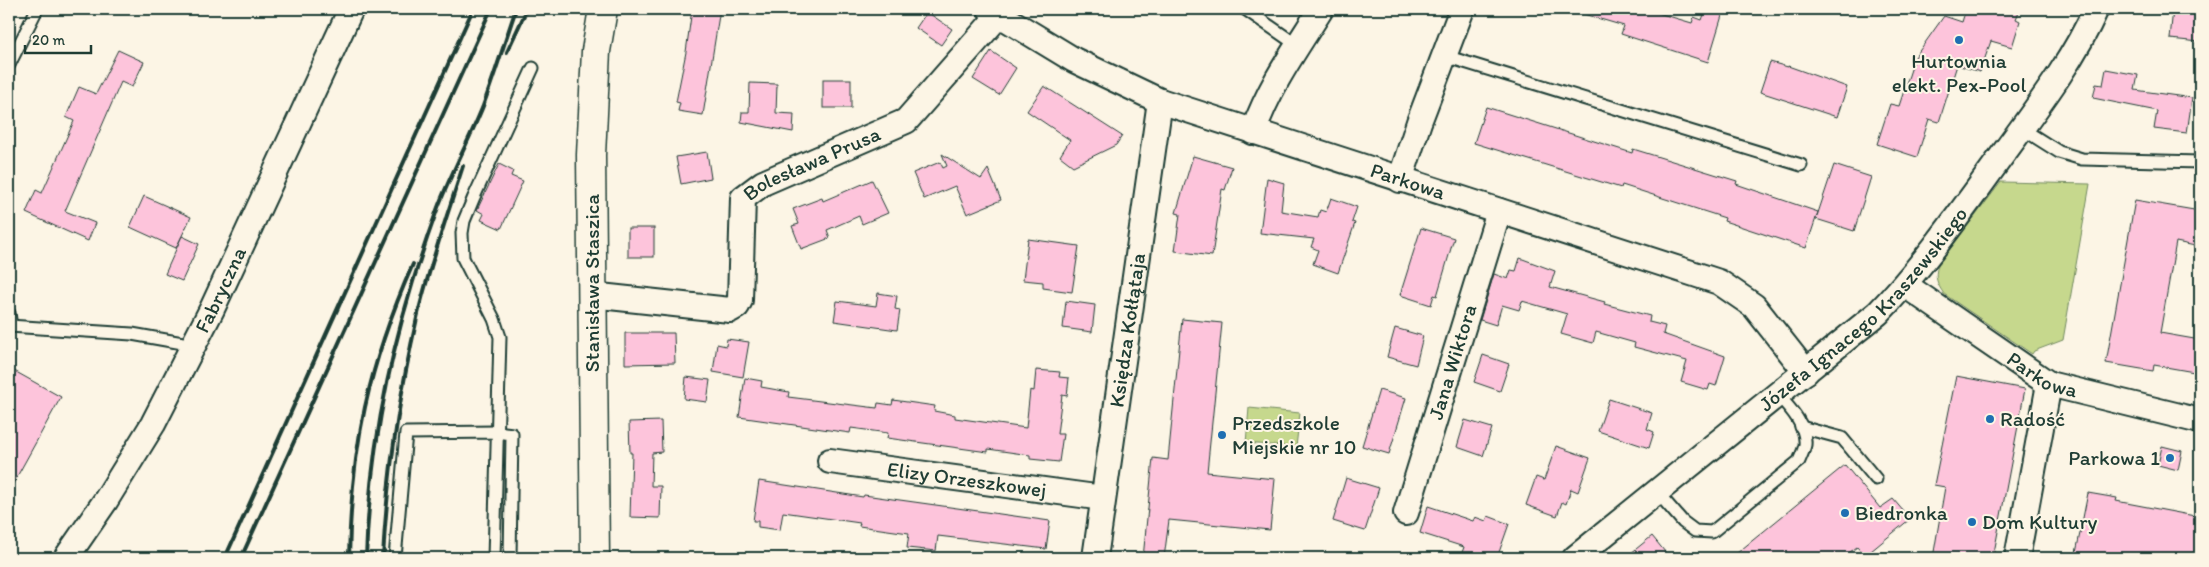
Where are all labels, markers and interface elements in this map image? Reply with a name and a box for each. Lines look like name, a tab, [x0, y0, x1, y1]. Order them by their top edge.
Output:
scale bar	[25, 22, 91, 54]
text: 20 m	[32, 31, 66, 49]
marker: Hurtownia elekt. Pex-Pool	[1953, 34, 1965, 46]
place label: Hurtownia elekt. Pex-Pool	[1892, 48, 2026, 97]
street label: Bolesława Prusa	[738, 121, 884, 206]
street label: Parkowa	[1367, 157, 1449, 205]
street label: Stanisława Staszica	[579, 194, 604, 372]
street label: Józefa Ignacego Kraszewskiego	[1754, 202, 1973, 416]
street label: Fabryczna	[189, 243, 251, 337]
street label: Księdza Kołłątaja	[1104, 251, 1150, 409]
street label: Jana Wiktora	[1423, 301, 1481, 422]
street label: Parkowa	[2002, 346, 2080, 403]
place label: Radość	[2000, 406, 2065, 431]
place label: Przedszkole Miejskie nr 10	[1232, 410, 1357, 459]
marker: Radość	[1984, 413, 1996, 425]
marker: Przedszkole Miejskie nr 10	[1216, 429, 1228, 441]
place label: Parkowa 1	[2068, 445, 2160, 470]
marker: Parkowa 1	[2164, 452, 2176, 464]
street label: Elizy Orzeszkowej	[886, 456, 1048, 502]
place label: Biedronka	[1855, 500, 1948, 525]
marker: Biedronka	[1839, 507, 1851, 519]
place label: Dom Kultury	[1982, 509, 2098, 534]
marker: Dom Kultury	[1966, 516, 1978, 528]

